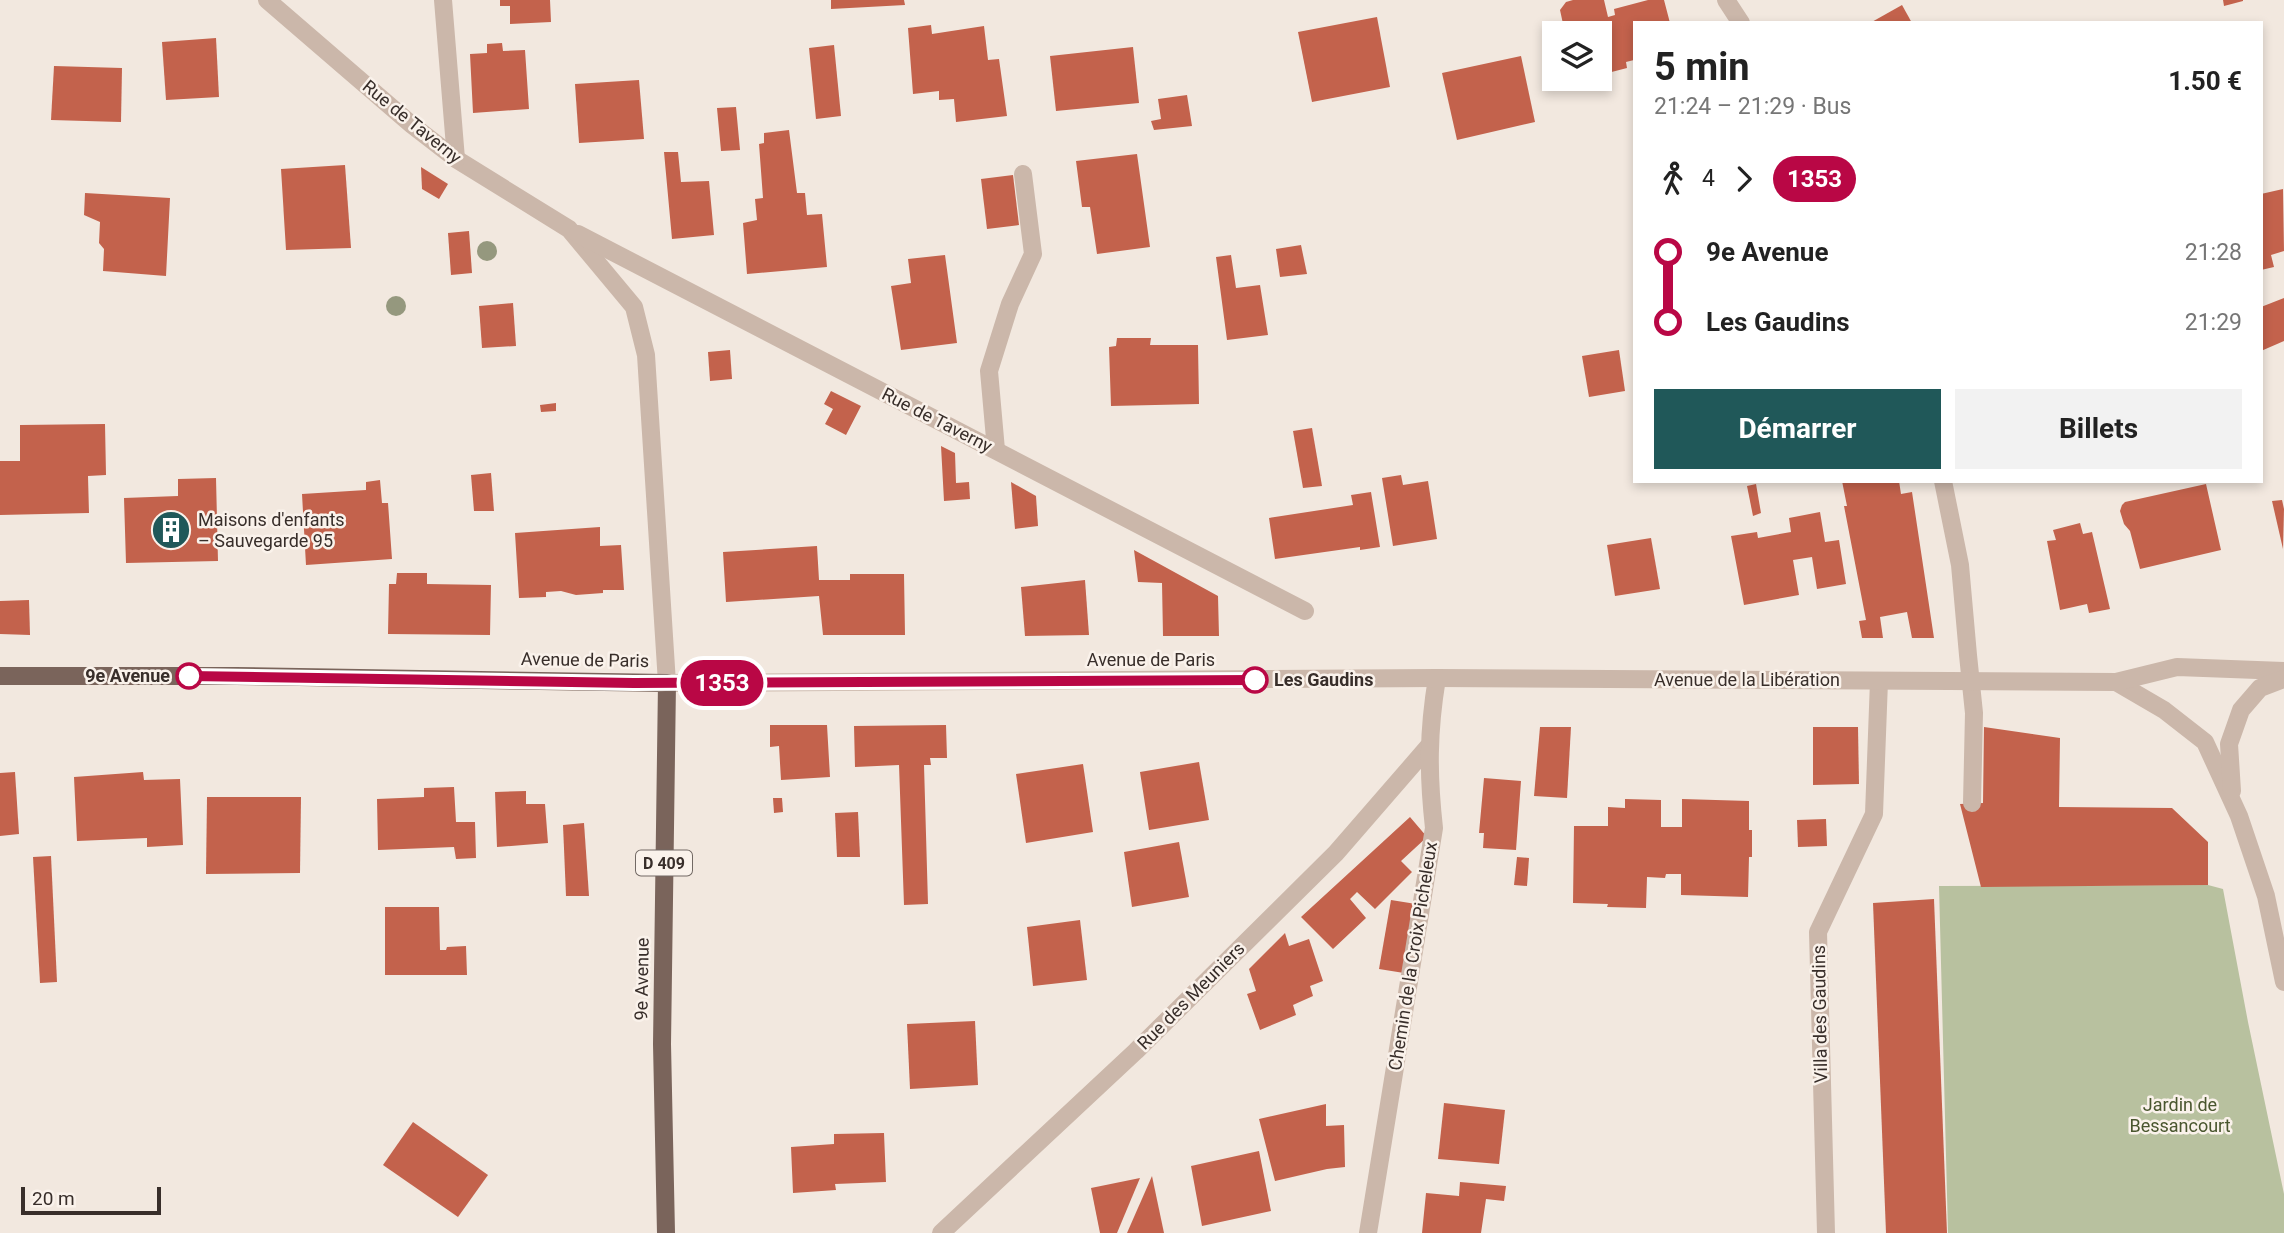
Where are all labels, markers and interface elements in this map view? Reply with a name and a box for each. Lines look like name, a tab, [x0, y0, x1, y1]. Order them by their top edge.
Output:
map controls	[1542, 21, 1612, 91]
button: layers	[1542, 21, 1612, 91]
text: 5 min	[1654, 45, 1750, 89]
text: 1.50 €	[2168, 66, 2242, 96]
street label: Rue de Taverny	[359, 75, 466, 168]
text: 21:24 – 21:29 · Bus	[1654, 93, 1851, 120]
icon: walk	[1654, 160, 1692, 198]
icon: forward	[1725, 160, 1763, 198]
text: 4	[1702, 165, 1715, 192]
text: 1353	[1787, 165, 1842, 193]
text: 9e Avenue	[1706, 237, 1828, 267]
text: 21:28	[2185, 239, 2242, 266]
text: Les Gaudins	[1706, 307, 1850, 337]
text: 21:29	[2185, 309, 2242, 336]
street label: Rue de Taverny	[879, 383, 996, 457]
button: Démarrer	[1654, 389, 1941, 469]
button: Billets	[1955, 389, 2242, 469]
building icon: Maisons d'enfants – Sauvegarde 95	[150, 509, 192, 551]
place label: Maisons d'enfants – Sauvegarde 95	[198, 509, 345, 551]
street label: Avenue de Paris	[521, 648, 649, 671]
street label: Avenue de Paris	[1087, 649, 1215, 670]
line badge: 1353	[673, 660, 771, 706]
marker: 9e Avenue	[176, 663, 202, 689]
place label: 9e Avenue	[85, 665, 170, 686]
marker: Les Gaudins	[1242, 667, 1268, 693]
text: 1353	[694, 669, 750, 697]
place label: Les Gaudins	[1274, 669, 1373, 690]
street label: Avenue de la Libération	[1654, 669, 1840, 690]
street label: Chemin de la Croix Picheleux	[1384, 840, 1441, 1072]
road number: D 409	[636, 850, 692, 876]
street label: 9e Avenue	[630, 937, 653, 1021]
street label: Rue des Meuniers	[1133, 938, 1249, 1054]
street label: Villa des Gaudins	[1808, 945, 1831, 1083]
park label: Jardin de Bessancourt	[2129, 1094, 2231, 1136]
scale bar	[21, 1184, 161, 1216]
text: 20 m	[32, 1187, 75, 1210]

